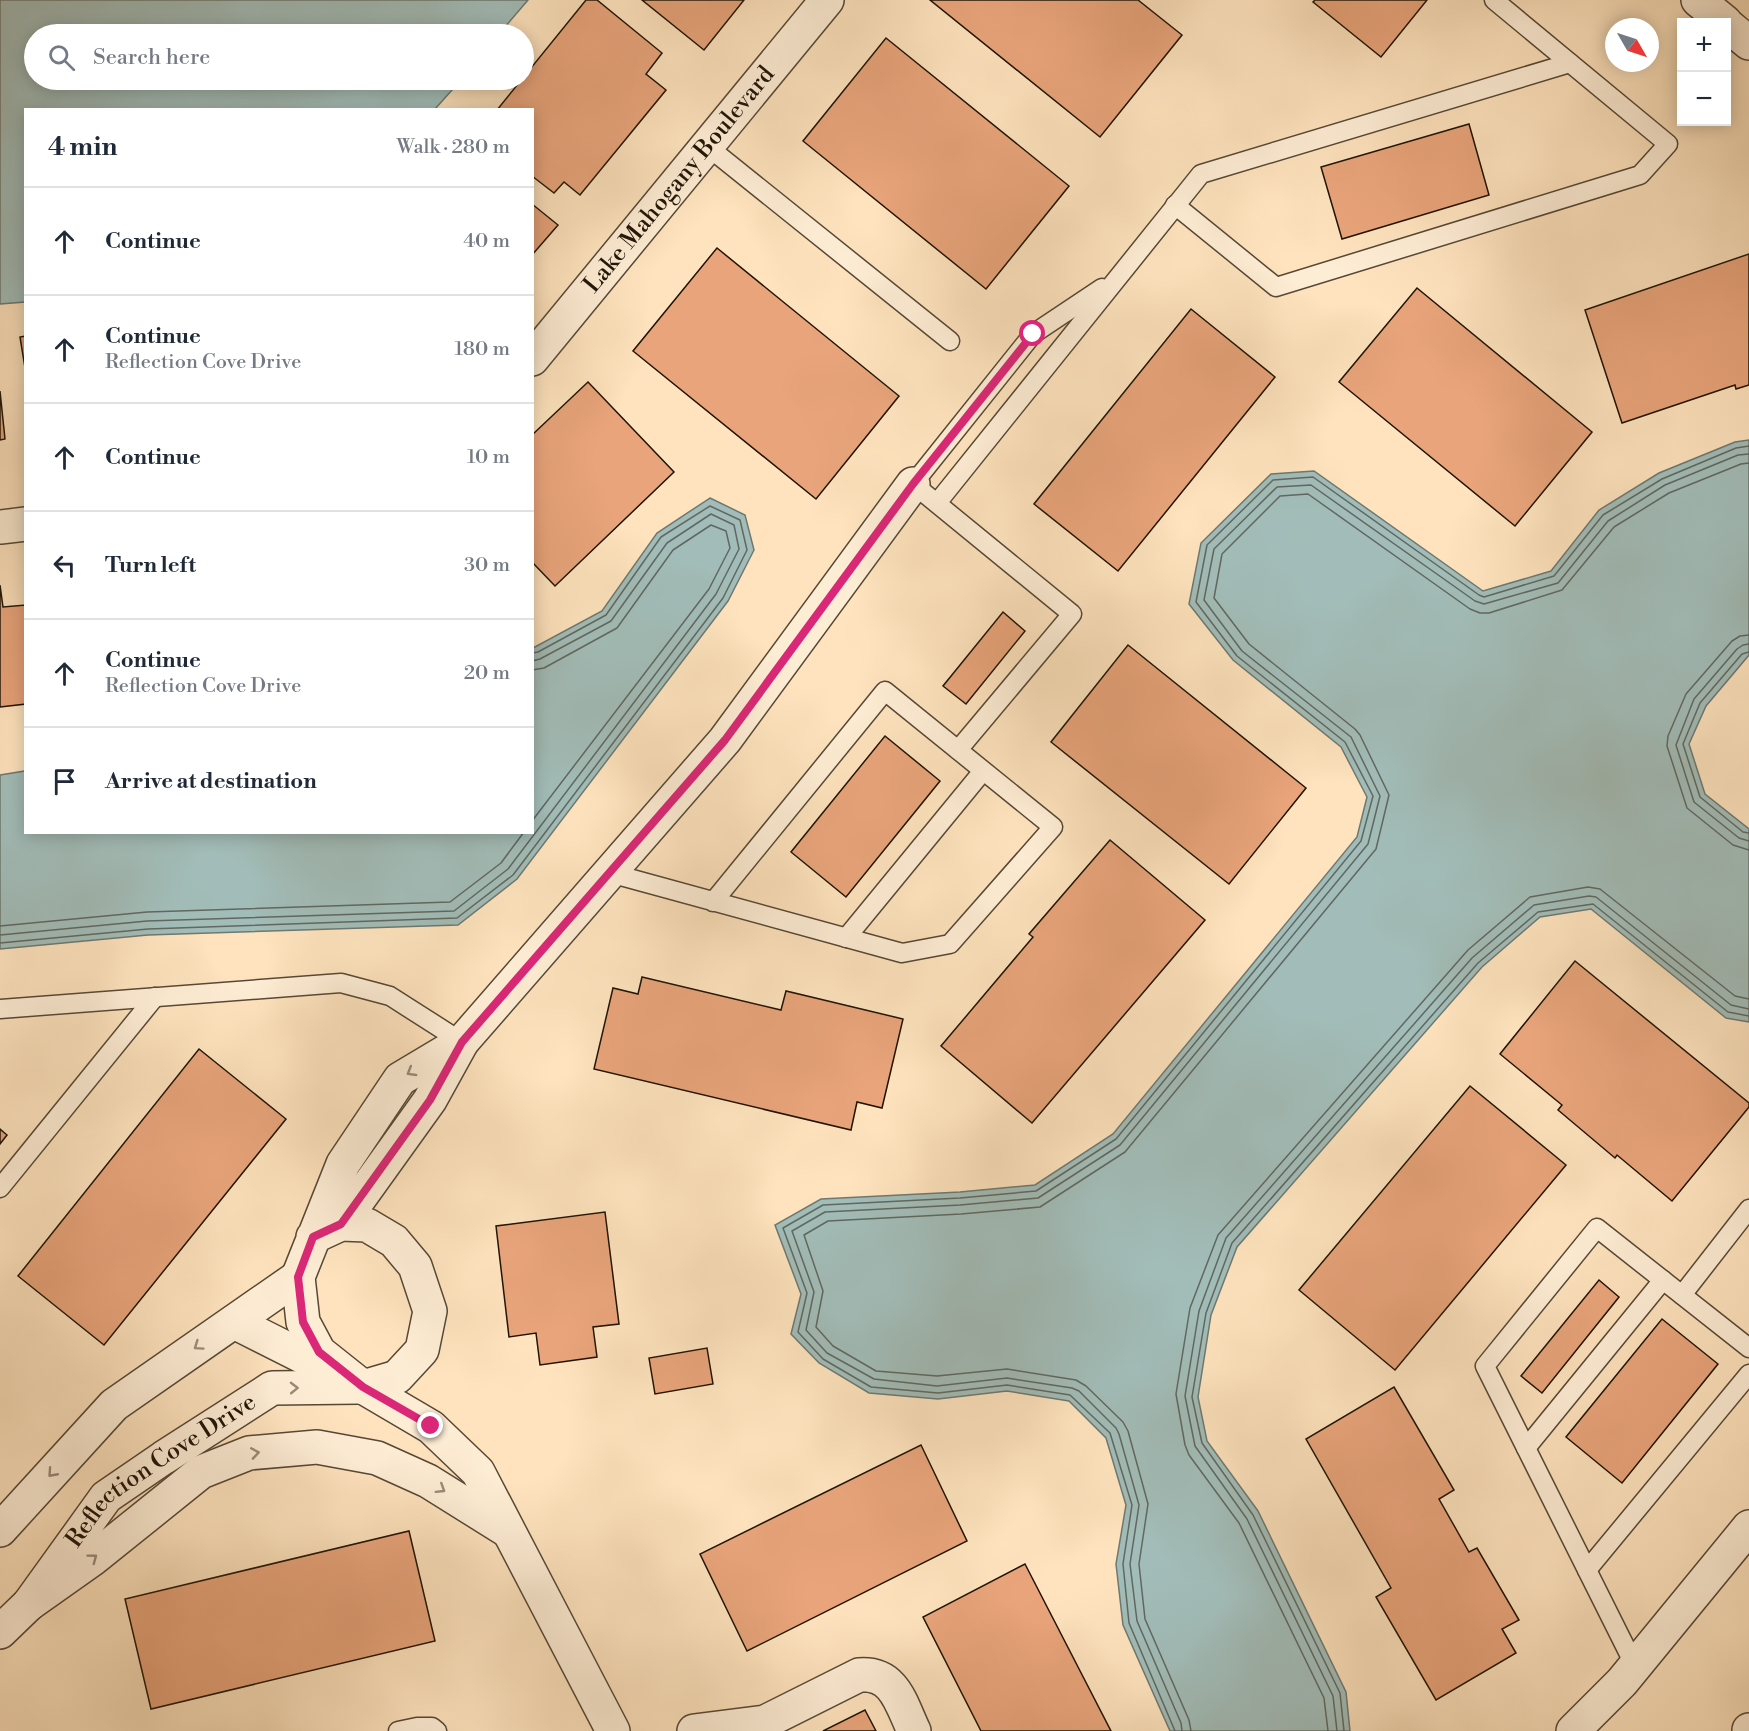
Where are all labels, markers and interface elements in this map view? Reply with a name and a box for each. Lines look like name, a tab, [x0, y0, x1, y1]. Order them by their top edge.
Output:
north arrow	[1605, 18, 1659, 72]
map controls	[1677, 18, 1731, 126]
button: +	[1677, 18, 1731, 72]
search box	[24, 24, 534, 90]
icon: search	[45, 41, 78, 74]
text: Search here	[93, 44, 210, 71]
street label: Lake Mahogany Boulevard	[577, 60, 782, 299]
button: −	[1677, 72, 1731, 126]
text: 4 min	[48, 131, 118, 163]
text: Walk · 280 m	[397, 135, 510, 160]
icon: ahead	[48, 225, 81, 258]
text: Continue	[105, 228, 201, 255]
text: 40 m	[463, 229, 510, 254]
route start	[1019, 320, 1045, 346]
text: Continue	[105, 323, 201, 350]
icon: ahead	[48, 333, 81, 366]
text: 180 m	[455, 337, 510, 362]
text: Reflection Cove Drive	[105, 350, 301, 375]
icon: ahead	[48, 441, 81, 474]
text: Continue	[105, 444, 201, 471]
text: 10 m	[467, 445, 510, 470]
icon: left	[48, 549, 81, 582]
text: Turn left	[105, 552, 196, 579]
text: 30 m	[464, 553, 510, 578]
text: Continue	[105, 647, 201, 674]
icon: ahead	[48, 657, 81, 690]
text: 20 m	[464, 661, 510, 686]
text: Reflection Cove Drive	[105, 674, 301, 699]
icon: arrive	[48, 765, 81, 798]
text: Arrive at destination	[105, 768, 317, 795]
one-way arrow	[407, 1065, 417, 1077]
one-way arrow	[194, 1339, 204, 1351]
one-way arrow	[290, 1382, 299, 1394]
street label: Reflection Cove Drive	[59, 1387, 262, 1554]
route end	[417, 1412, 443, 1438]
one-way arrow	[250, 1448, 260, 1460]
one-way arrow	[48, 1466, 59, 1477]
one-way arrow	[435, 1482, 445, 1494]
one-way arrow	[87, 1554, 98, 1565]

